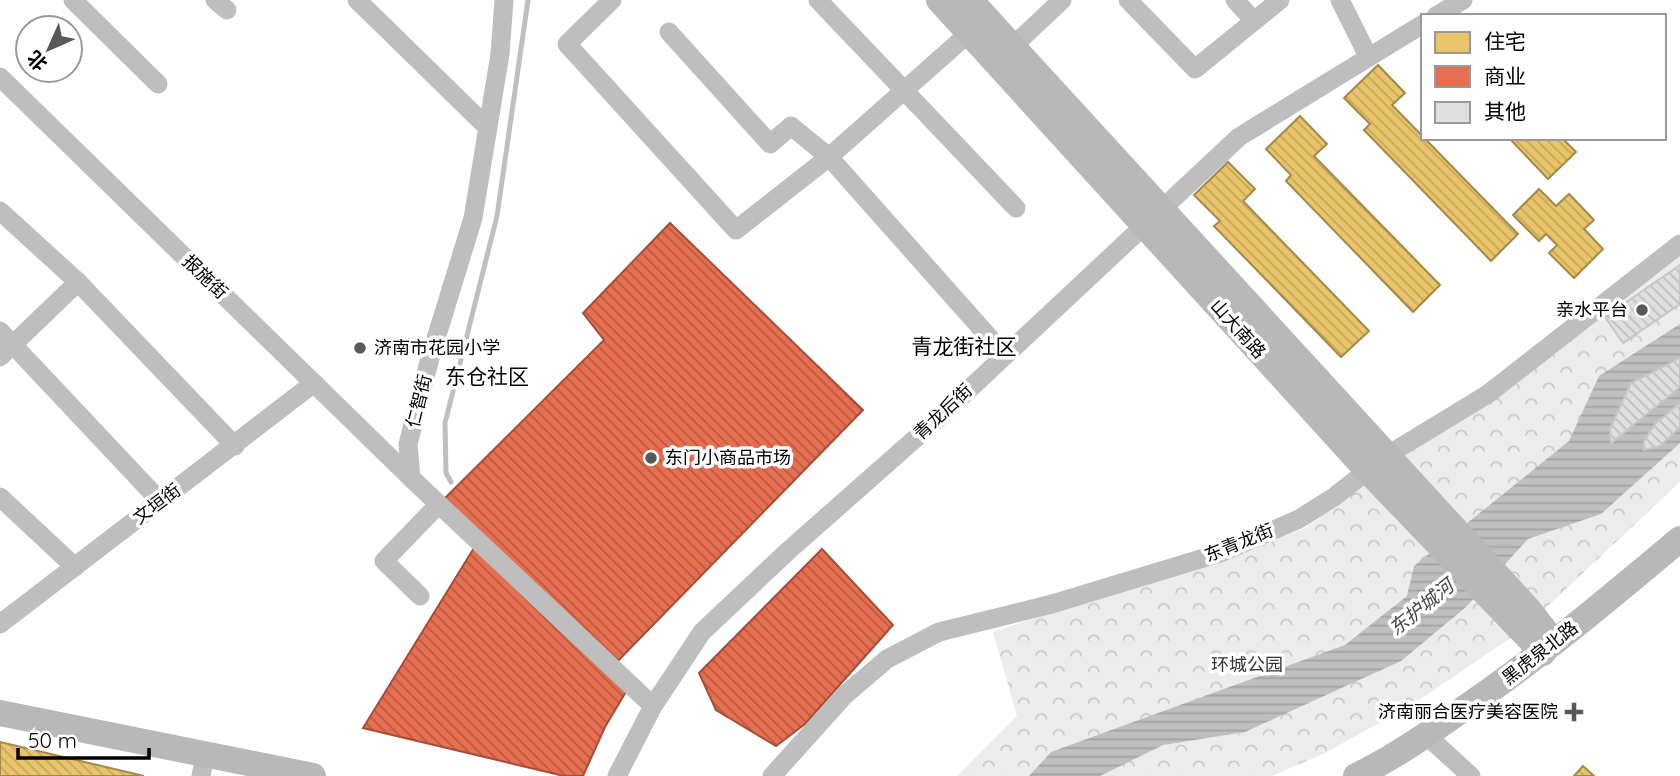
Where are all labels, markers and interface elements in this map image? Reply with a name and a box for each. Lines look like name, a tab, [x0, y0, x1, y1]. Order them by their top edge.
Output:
north arrow	[14, 14, 84, 84]
legend	[1421, 14, 1666, 140]
text: 住宅	[1484, 28, 1526, 54]
text: 北	[22, 46, 52, 76]
text: 商业	[1484, 63, 1526, 89]
text: 其他	[1484, 98, 1526, 124]
street label: 报施街	[178, 250, 233, 304]
street label: 山大南路	[1206, 294, 1271, 363]
place label: 亲水平台	[1556, 298, 1628, 321]
marker: 亲水平台	[1634, 302, 1650, 318]
district label: 青龙街社区	[912, 333, 1017, 359]
place label: 济南市花园小学	[374, 336, 500, 359]
marker: 济南市花园小学	[352, 340, 368, 356]
district label: 东仓社区	[445, 363, 529, 389]
street label: 仁智街	[401, 372, 436, 430]
street label: 青龙后街	[908, 379, 977, 445]
place label: 东门小商品市场	[665, 446, 791, 469]
marker: 东门小商品市场	[643, 450, 659, 466]
street label: 文垣街	[128, 478, 185, 529]
street label: 东青龙街	[1201, 518, 1276, 567]
water label: 东护城河	[1384, 571, 1461, 640]
street label: 黑虎泉北路	[1497, 616, 1582, 689]
park label: 环城公园	[1211, 653, 1283, 676]
place label: 济南丽合医疗美容医院	[1378, 700, 1558, 723]
marker: 济南丽合医疗美容医院	[1564, 702, 1584, 722]
scale bar	[18, 716, 149, 760]
text: 50 m	[28, 727, 77, 753]

